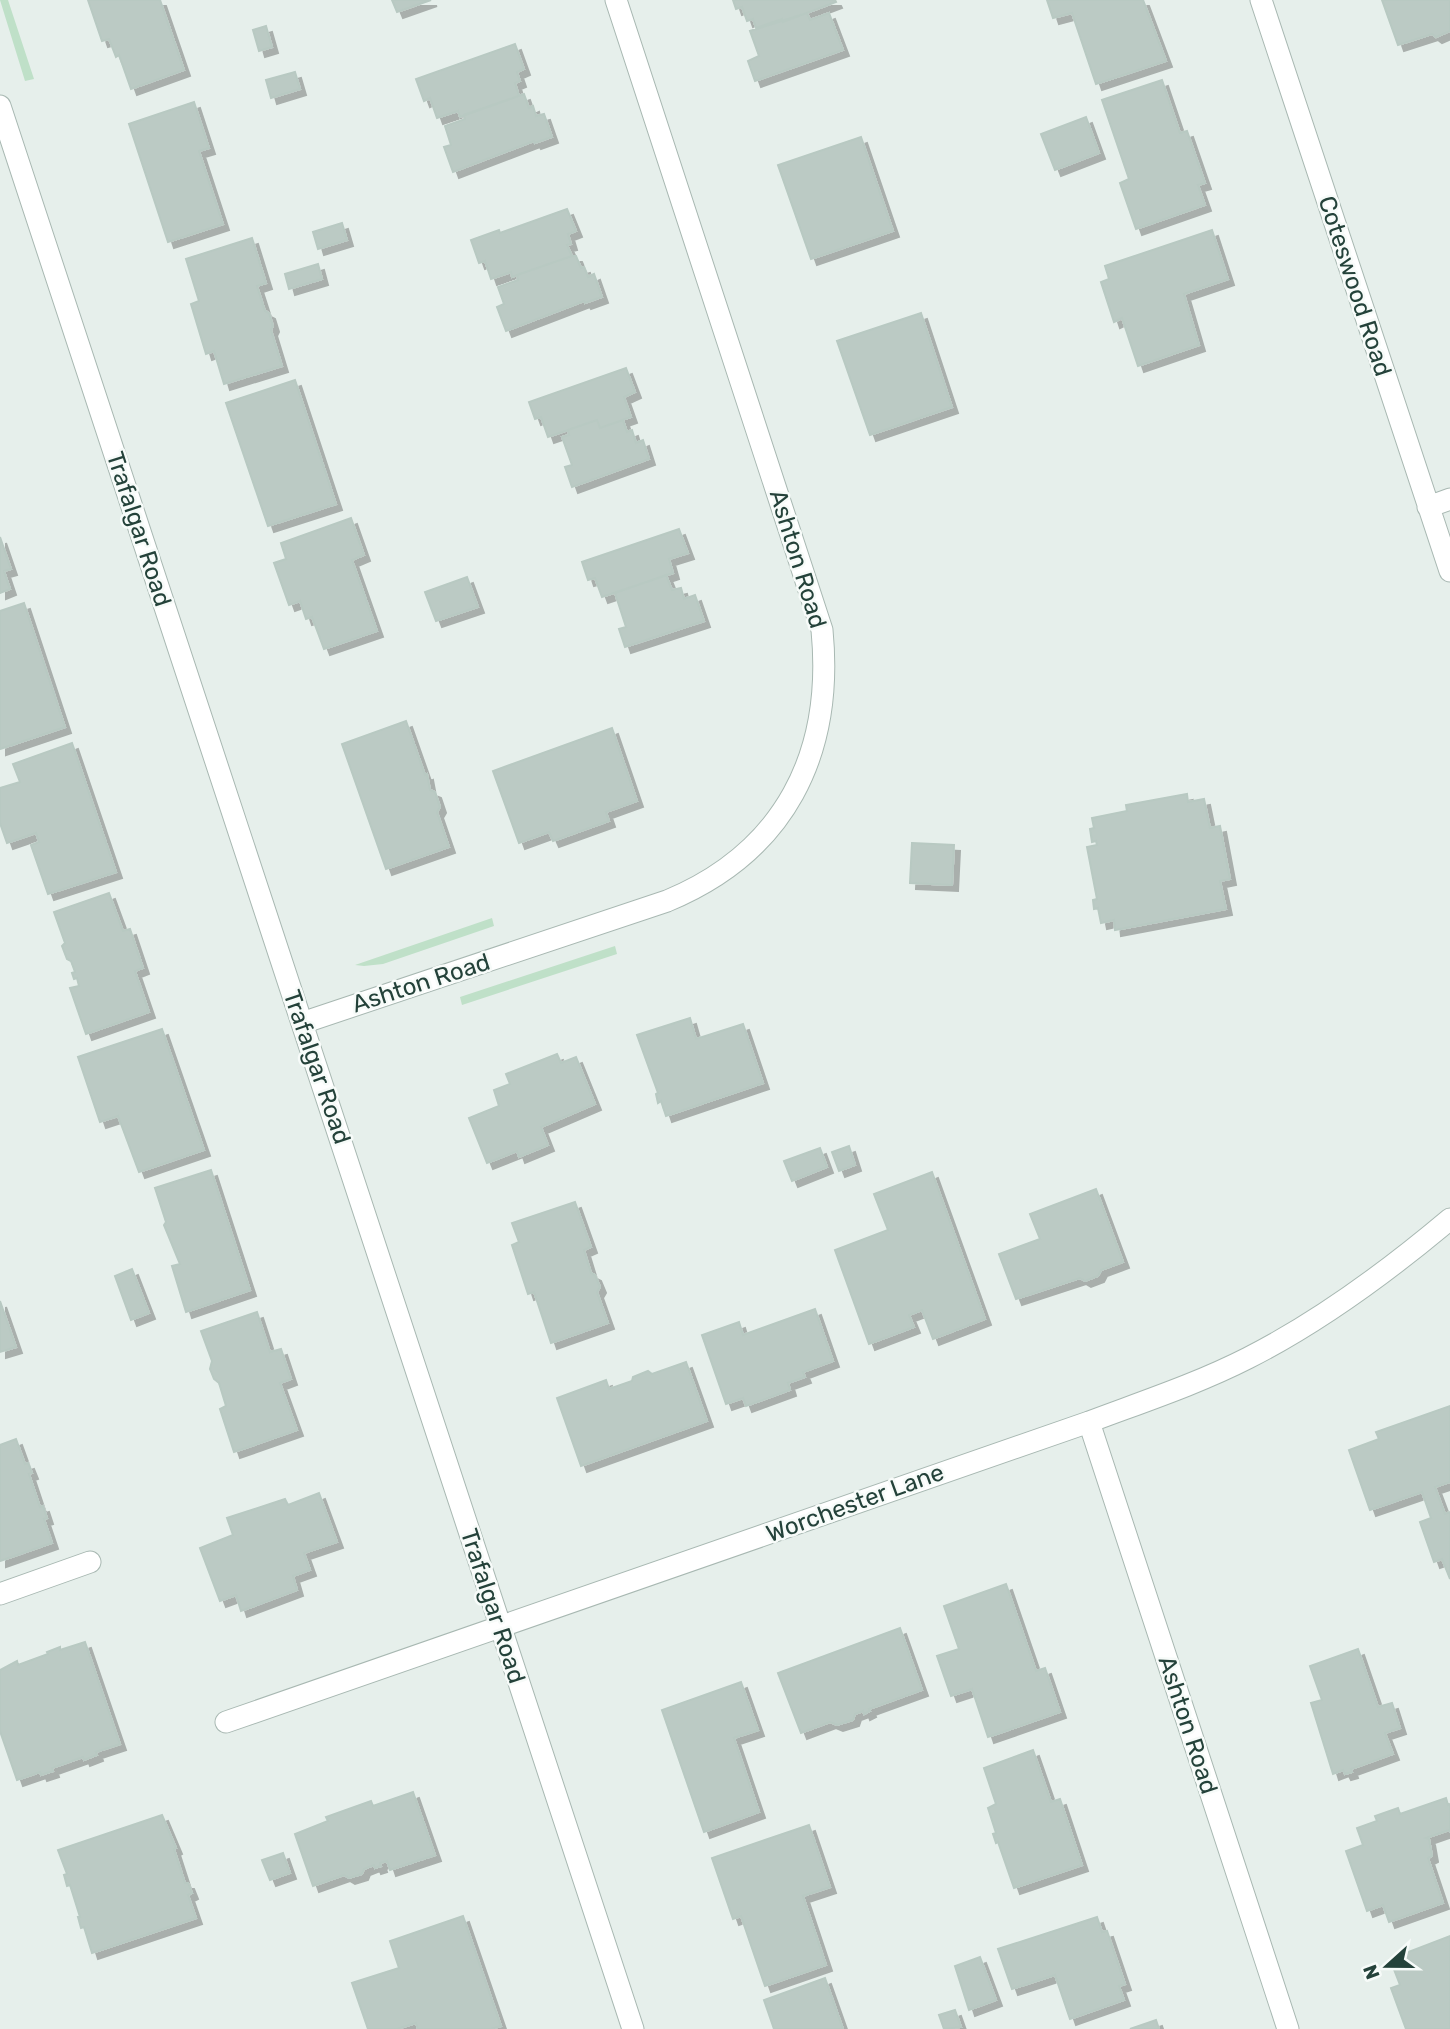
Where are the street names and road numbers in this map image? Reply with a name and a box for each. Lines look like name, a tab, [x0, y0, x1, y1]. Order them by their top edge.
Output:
street label: Coteswood Road	[1313, 192, 1397, 380]
street label: Trafalgar Road	[101, 448, 177, 610]
street label: Ashton Road	[764, 486, 832, 632]
street label: Ashton Road	[349, 948, 493, 1018]
street label: Trafalgar Road	[278, 986, 356, 1148]
street label: Worchester Lane	[762, 1458, 948, 1548]
street label: Trafalgar Road	[455, 1525, 531, 1687]
street label: Ashton Road	[1153, 1653, 1223, 1797]

